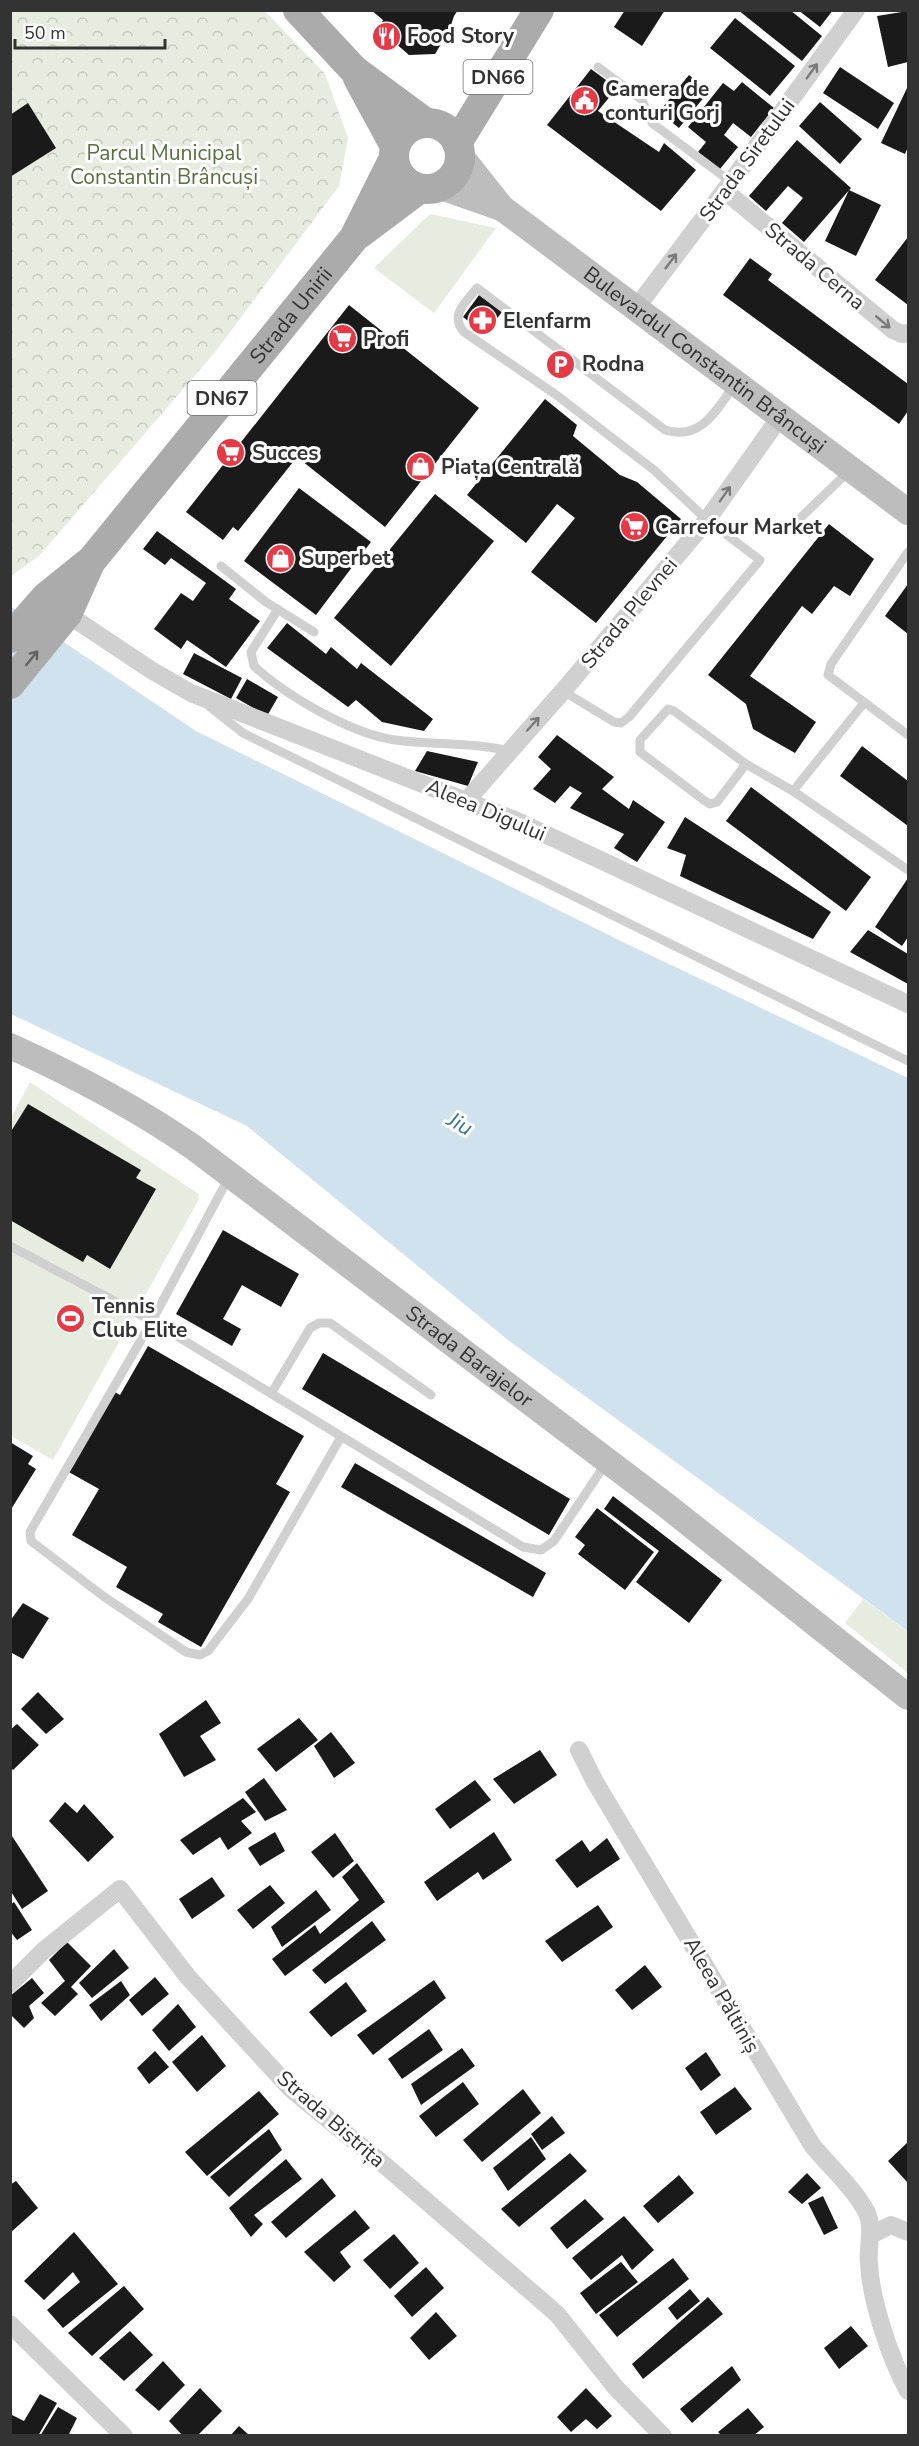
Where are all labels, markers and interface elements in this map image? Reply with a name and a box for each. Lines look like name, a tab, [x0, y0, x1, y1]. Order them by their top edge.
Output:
scale bar	[15, 12, 165, 50]
restaurant icon: Food Story	[370, 20, 402, 52]
text: 50 m	[24, 21, 66, 45]
place label: Food Story	[407, 22, 515, 50]
road number: DN66	[464, 60, 532, 94]
one-way arrow	[806, 63, 818, 79]
place label: Camera de conturi Gorj	[605, 75, 720, 127]
public building icon: Camera de conturi Gorj	[568, 85, 600, 117]
street label: Strada Siretului	[693, 93, 801, 227]
park label: Parcul Municipal Constantin Brâncuși	[70, 139, 258, 191]
street label: Strada Cerna	[759, 216, 871, 316]
one-way arrow	[665, 254, 678, 270]
street label: Bulevardul Constantin Brâncuși	[578, 260, 832, 460]
street label: Strada Unirii	[243, 261, 339, 370]
pharmacy icon: Elenfarm	[466, 305, 498, 337]
place label: Elenfarm	[503, 307, 591, 335]
one-way arrow	[875, 315, 891, 328]
supermarket icon: Profi	[326, 323, 358, 355]
place label: Profi	[363, 325, 409, 353]
parking icon: Rodna	[545, 348, 577, 380]
place label: Rodna	[582, 350, 645, 378]
road number: DN67	[188, 381, 256, 415]
supermarket icon: Succes	[215, 437, 247, 469]
place label: Succes	[252, 439, 318, 467]
shop icon: Piața Centrală	[404, 451, 436, 483]
place label: Piața Centrală	[441, 453, 580, 481]
one-way arrow	[719, 486, 731, 502]
supermarket icon: Carrefour Market	[618, 511, 650, 543]
place label: Carrefour Market	[655, 513, 823, 541]
shop icon: Superbet	[264, 542, 296, 574]
place label: Superbet	[301, 544, 392, 572]
street label: Strada Plevnei	[574, 552, 684, 674]
one-way arrow	[25, 650, 38, 666]
one-way arrow	[526, 717, 540, 732]
street label: Aleea Digului	[422, 772, 550, 848]
water label: Jiu	[441, 1104, 478, 1143]
place label: Tennis Club Elite	[92, 1292, 187, 1344]
street label: Strada Barajelor	[400, 1299, 539, 1414]
sports icon: Tennis Club Elite	[55, 1302, 87, 1334]
street label: Aleea Păltiniș	[678, 1932, 766, 2058]
street label: Strada Bistrița	[271, 2064, 391, 2174]

